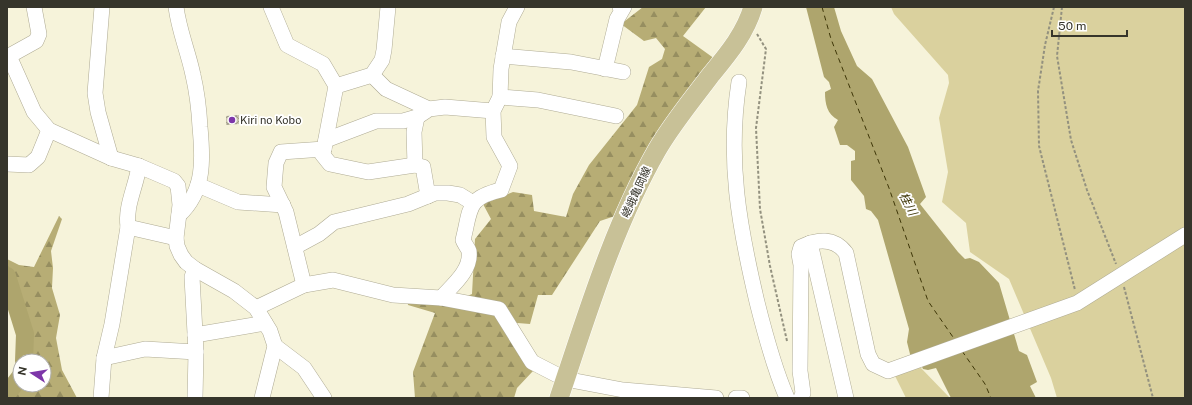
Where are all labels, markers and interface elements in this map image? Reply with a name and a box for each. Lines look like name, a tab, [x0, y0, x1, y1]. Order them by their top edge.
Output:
scale bar	[1052, 12, 1127, 38]
text: 50 m	[1058, 19, 1086, 33]
place label: Kiri no Kobo	[240, 114, 301, 126]
marker: Kiri no Kobo	[227, 115, 237, 125]
street label: 嵯峨亀岡線	[619, 165, 653, 219]
water label: 桂川	[896, 190, 921, 220]
north arrow	[12, 353, 52, 393]
text: N	[15, 365, 29, 376]

